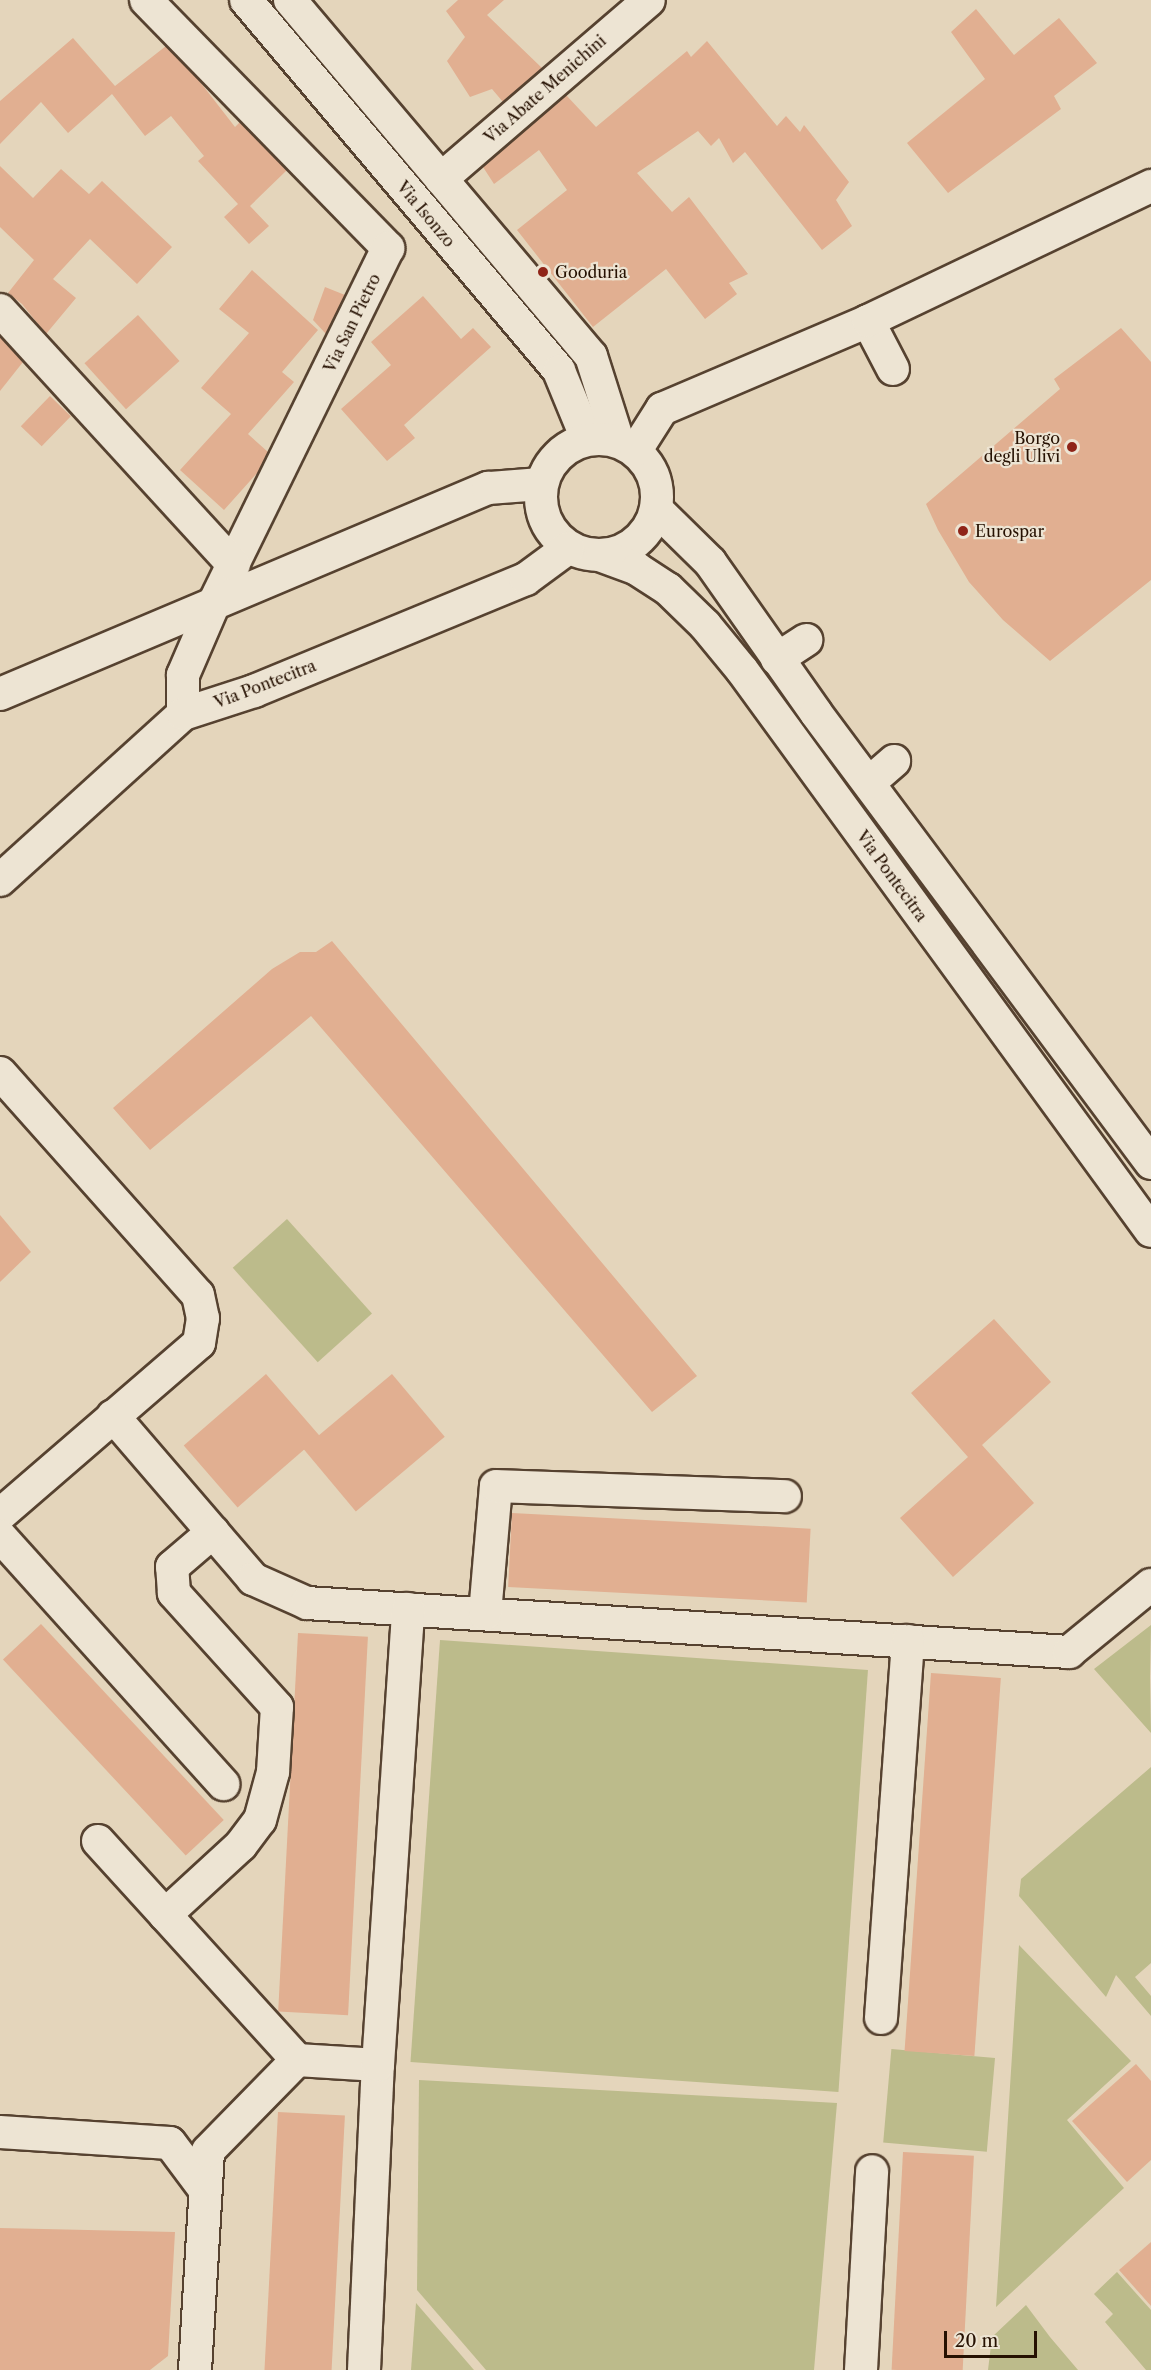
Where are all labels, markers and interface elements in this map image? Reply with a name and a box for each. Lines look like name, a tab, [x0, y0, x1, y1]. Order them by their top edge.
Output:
street label: Via Abate Menichini	[480, 31, 610, 147]
street label: Via Isonzo	[393, 177, 459, 251]
place label: Gooduria	[555, 262, 627, 282]
marker: Gooduria	[536, 265, 550, 279]
street label: Via San Pietro	[320, 270, 384, 376]
place label: Borgo degli Ulivi	[984, 428, 1060, 466]
marker: Borgo degli Ulivi	[1065, 440, 1079, 454]
place label: Eurospar	[975, 521, 1044, 541]
marker: Eurospar	[956, 524, 970, 538]
street label: Via Pontecitra	[211, 656, 319, 712]
street label: Via Pontecitra	[853, 827, 931, 925]
scale bar	[947, 2319, 1040, 2357]
text: 20 m	[955, 2330, 998, 2352]

